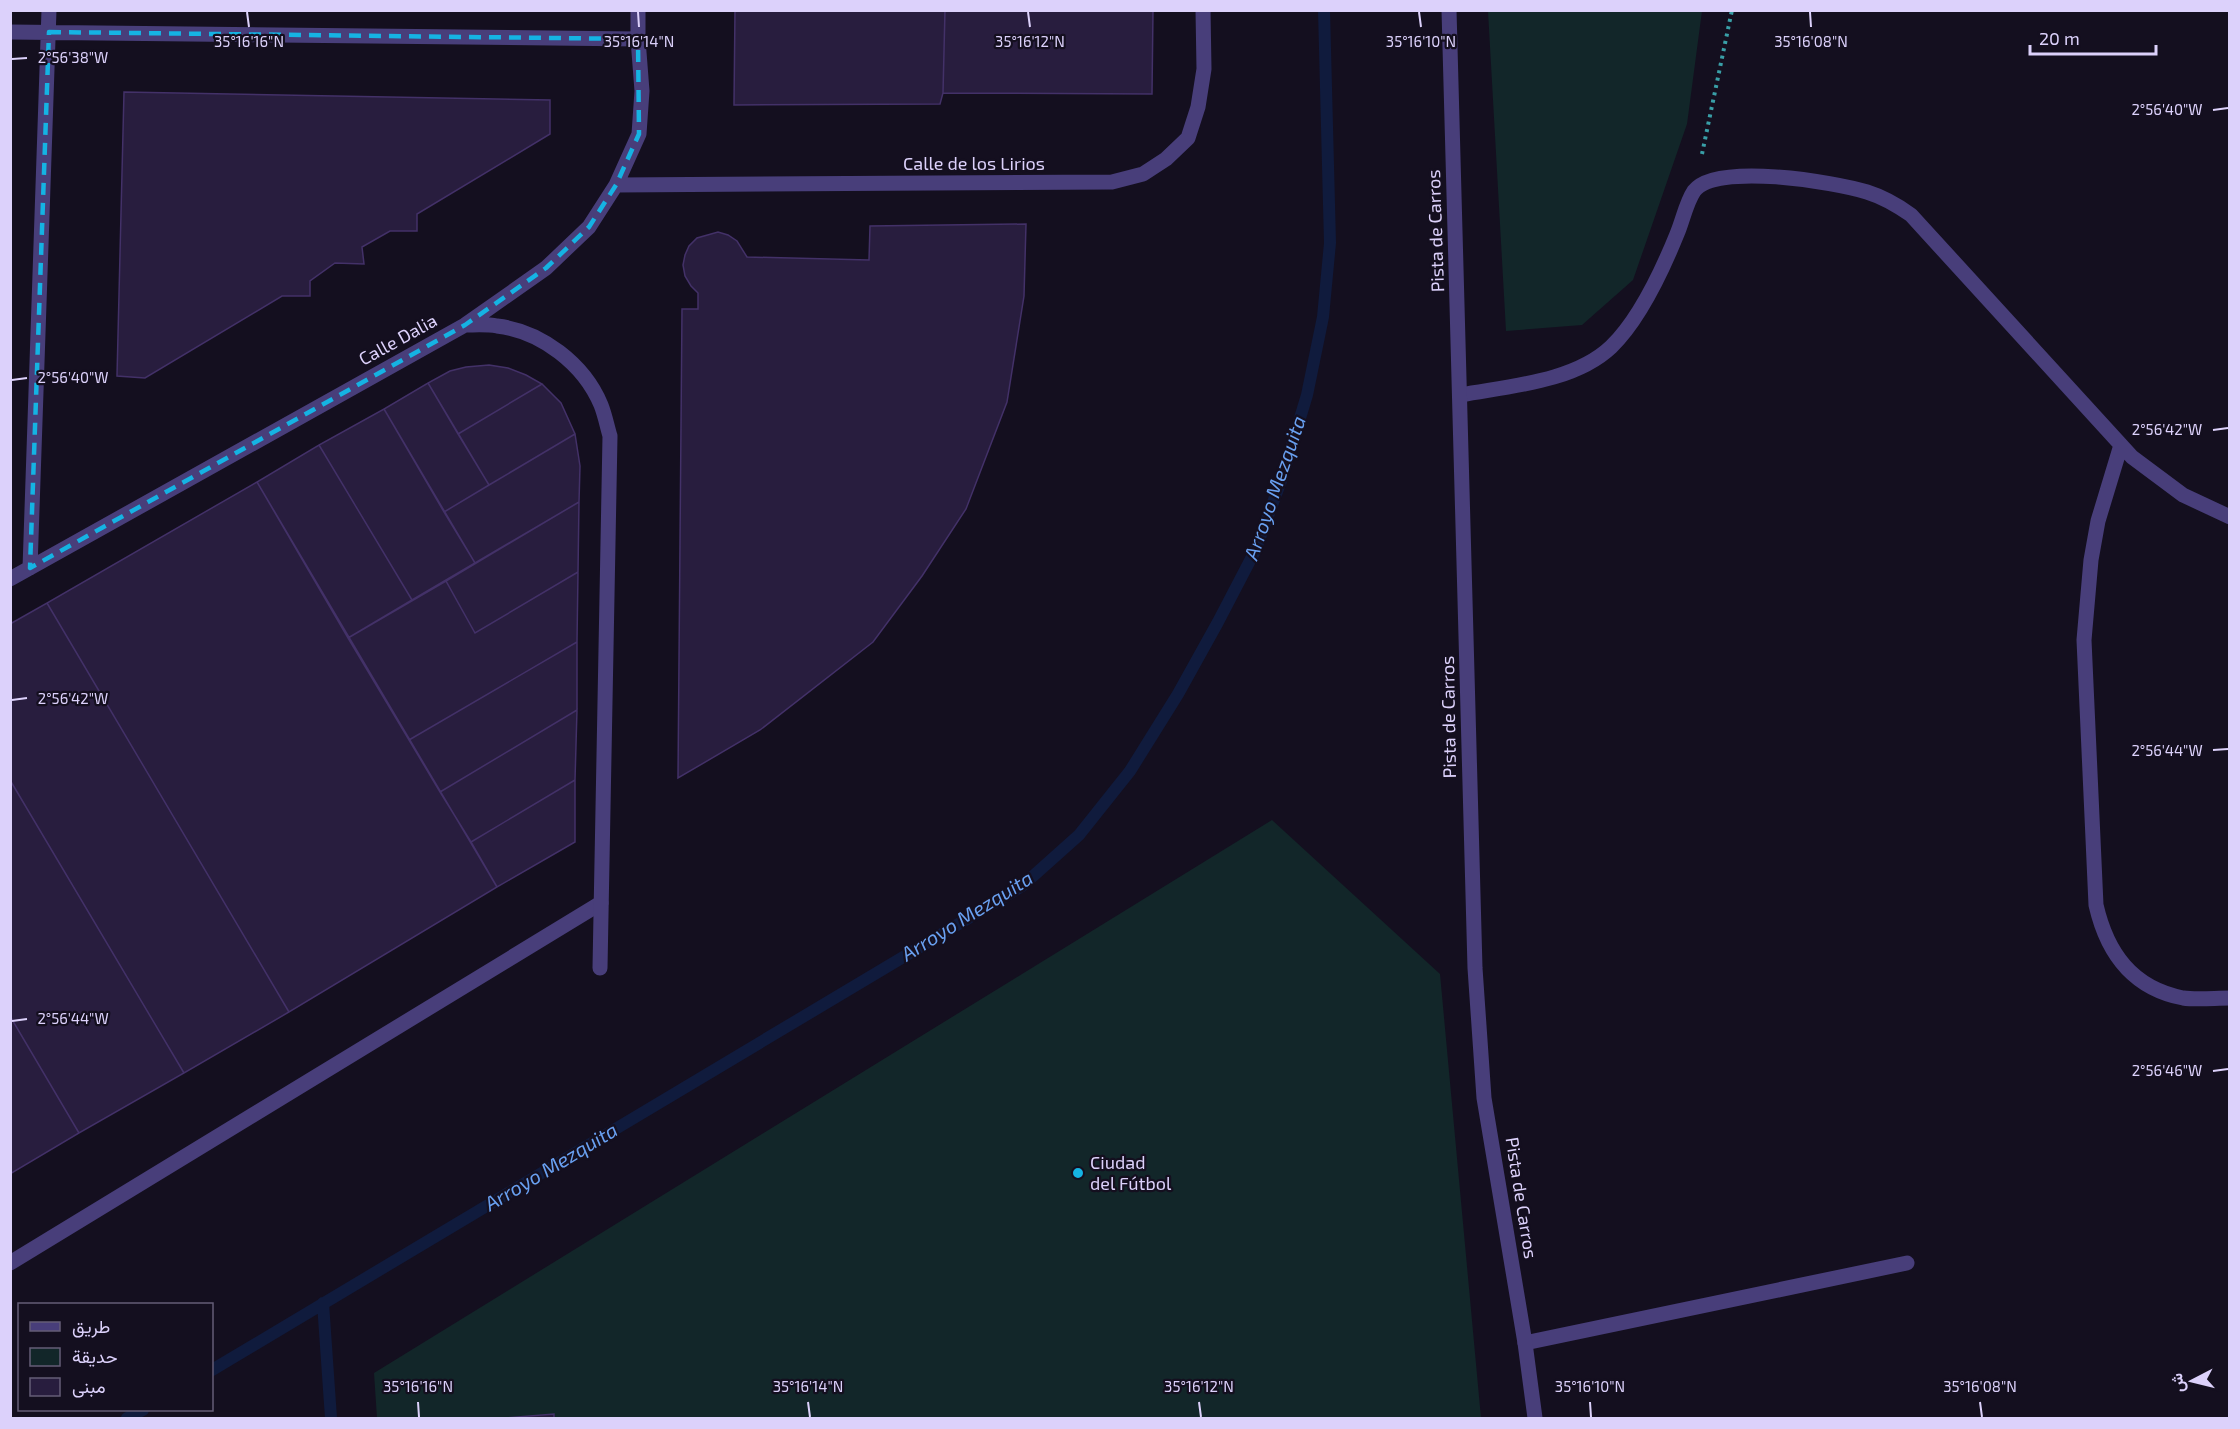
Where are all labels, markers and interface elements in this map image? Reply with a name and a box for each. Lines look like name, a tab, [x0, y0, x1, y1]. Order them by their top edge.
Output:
scale bar	[2030, 18, 2156, 56]
text: 20 m	[2039, 27, 2080, 49]
text: 35°16'16"N	[214, 32, 284, 50]
text: 35°16'14"N	[604, 32, 674, 50]
text: 35°16'12"N	[995, 32, 1065, 50]
text: 35°16'10"N	[1386, 32, 1456, 50]
text: 35°16'08"N	[1774, 32, 1848, 50]
text: 2°56'38"W	[38, 48, 108, 66]
text: 2°56'40"W	[2131, 100, 2203, 118]
street label: Calle de los Lirios	[903, 152, 1045, 174]
street label: Pista de Carros	[1422, 169, 1448, 293]
street label: Calle Dalia	[355, 309, 440, 370]
text: 2°56'40"W	[37, 368, 109, 386]
water label: Arroyo Mezquita	[1238, 412, 1311, 564]
text: 2°56'42"W	[2132, 420, 2202, 438]
street label: Pista de Carros	[1436, 655, 1460, 779]
text: 2°56'42"W	[38, 689, 108, 707]
text: 2°56'44"W	[2131, 741, 2203, 759]
water label: Arroyo Mezquita	[895, 865, 1037, 967]
text: 2°56'44"W	[37, 1009, 109, 1027]
text: 2°56'46"W	[2132, 1061, 2202, 1079]
water label: Arroyo Mezquita	[479, 1117, 622, 1217]
street label: Pista de Carros	[1502, 1136, 1542, 1260]
place label: Ciudad del Fútbol	[1090, 1151, 1172, 1194]
marker: Ciudad del Fútbol	[1071, 1166, 1085, 1180]
legend	[18, 1303, 213, 1411]
text: طريق	[72, 1315, 110, 1338]
text: حديقة	[72, 1345, 118, 1367]
north arrow	[2162, 1351, 2222, 1411]
text: ش	[2166, 1372, 2188, 1394]
text: مبنى	[72, 1375, 106, 1398]
text: 35°16'16"N	[383, 1377, 453, 1395]
text: 35°16'14"N	[773, 1377, 843, 1395]
text: 35°16'12"N	[1164, 1377, 1234, 1395]
text: 35°16'10"N	[1555, 1377, 1625, 1395]
text: 35°16'08"N	[1943, 1377, 2017, 1395]

